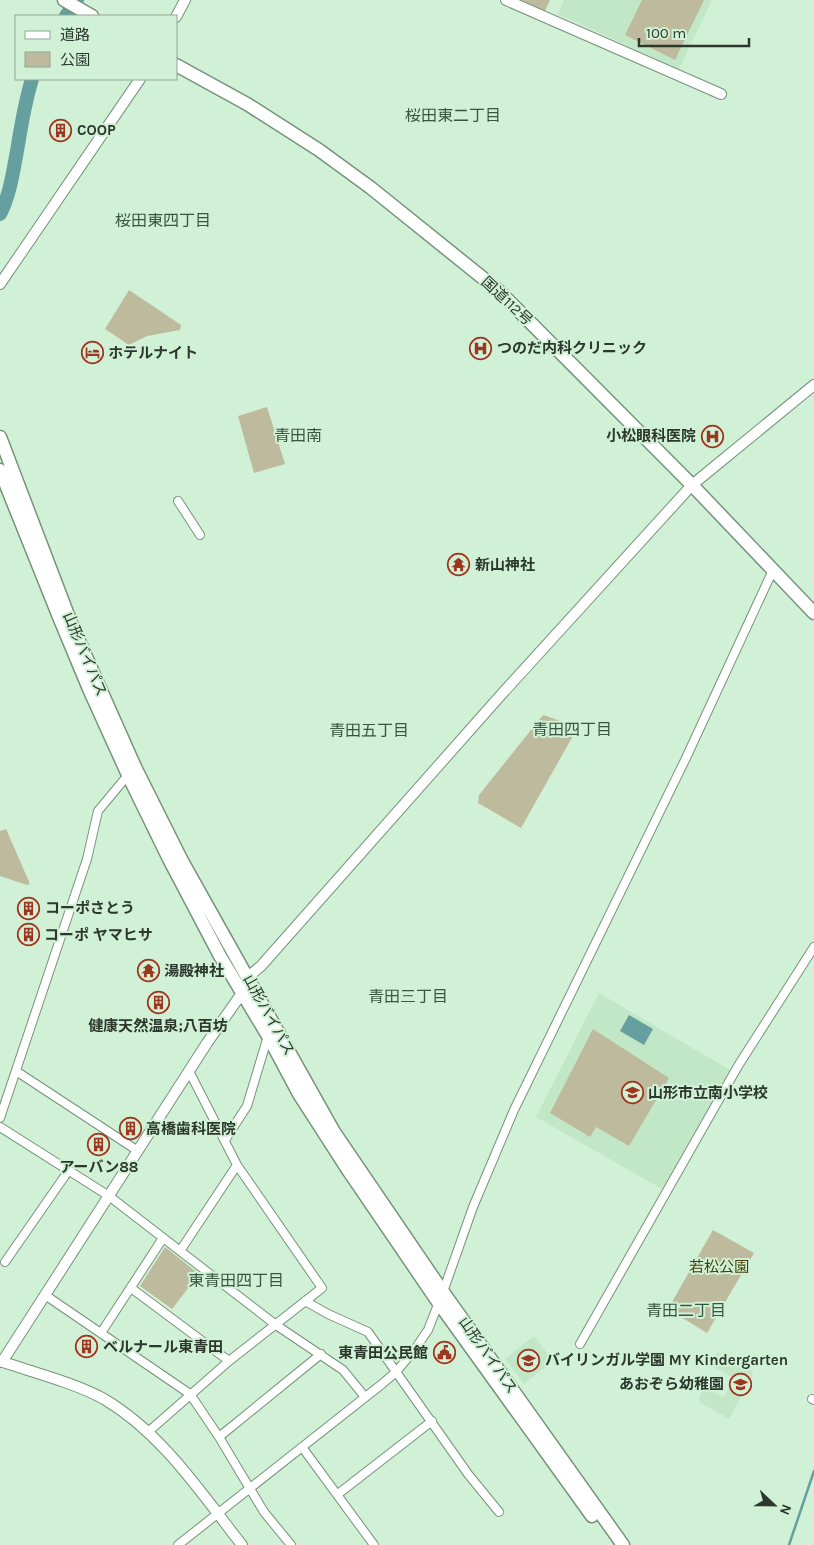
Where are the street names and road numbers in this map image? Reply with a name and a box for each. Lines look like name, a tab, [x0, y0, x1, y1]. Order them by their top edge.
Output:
street label: 国道112号	[478, 273, 536, 329]
street label: 山形バイパス	[59, 609, 111, 699]
street label: 山形バイパス	[239, 971, 299, 1059]
street label: 山形バイパス	[455, 1313, 521, 1397]

